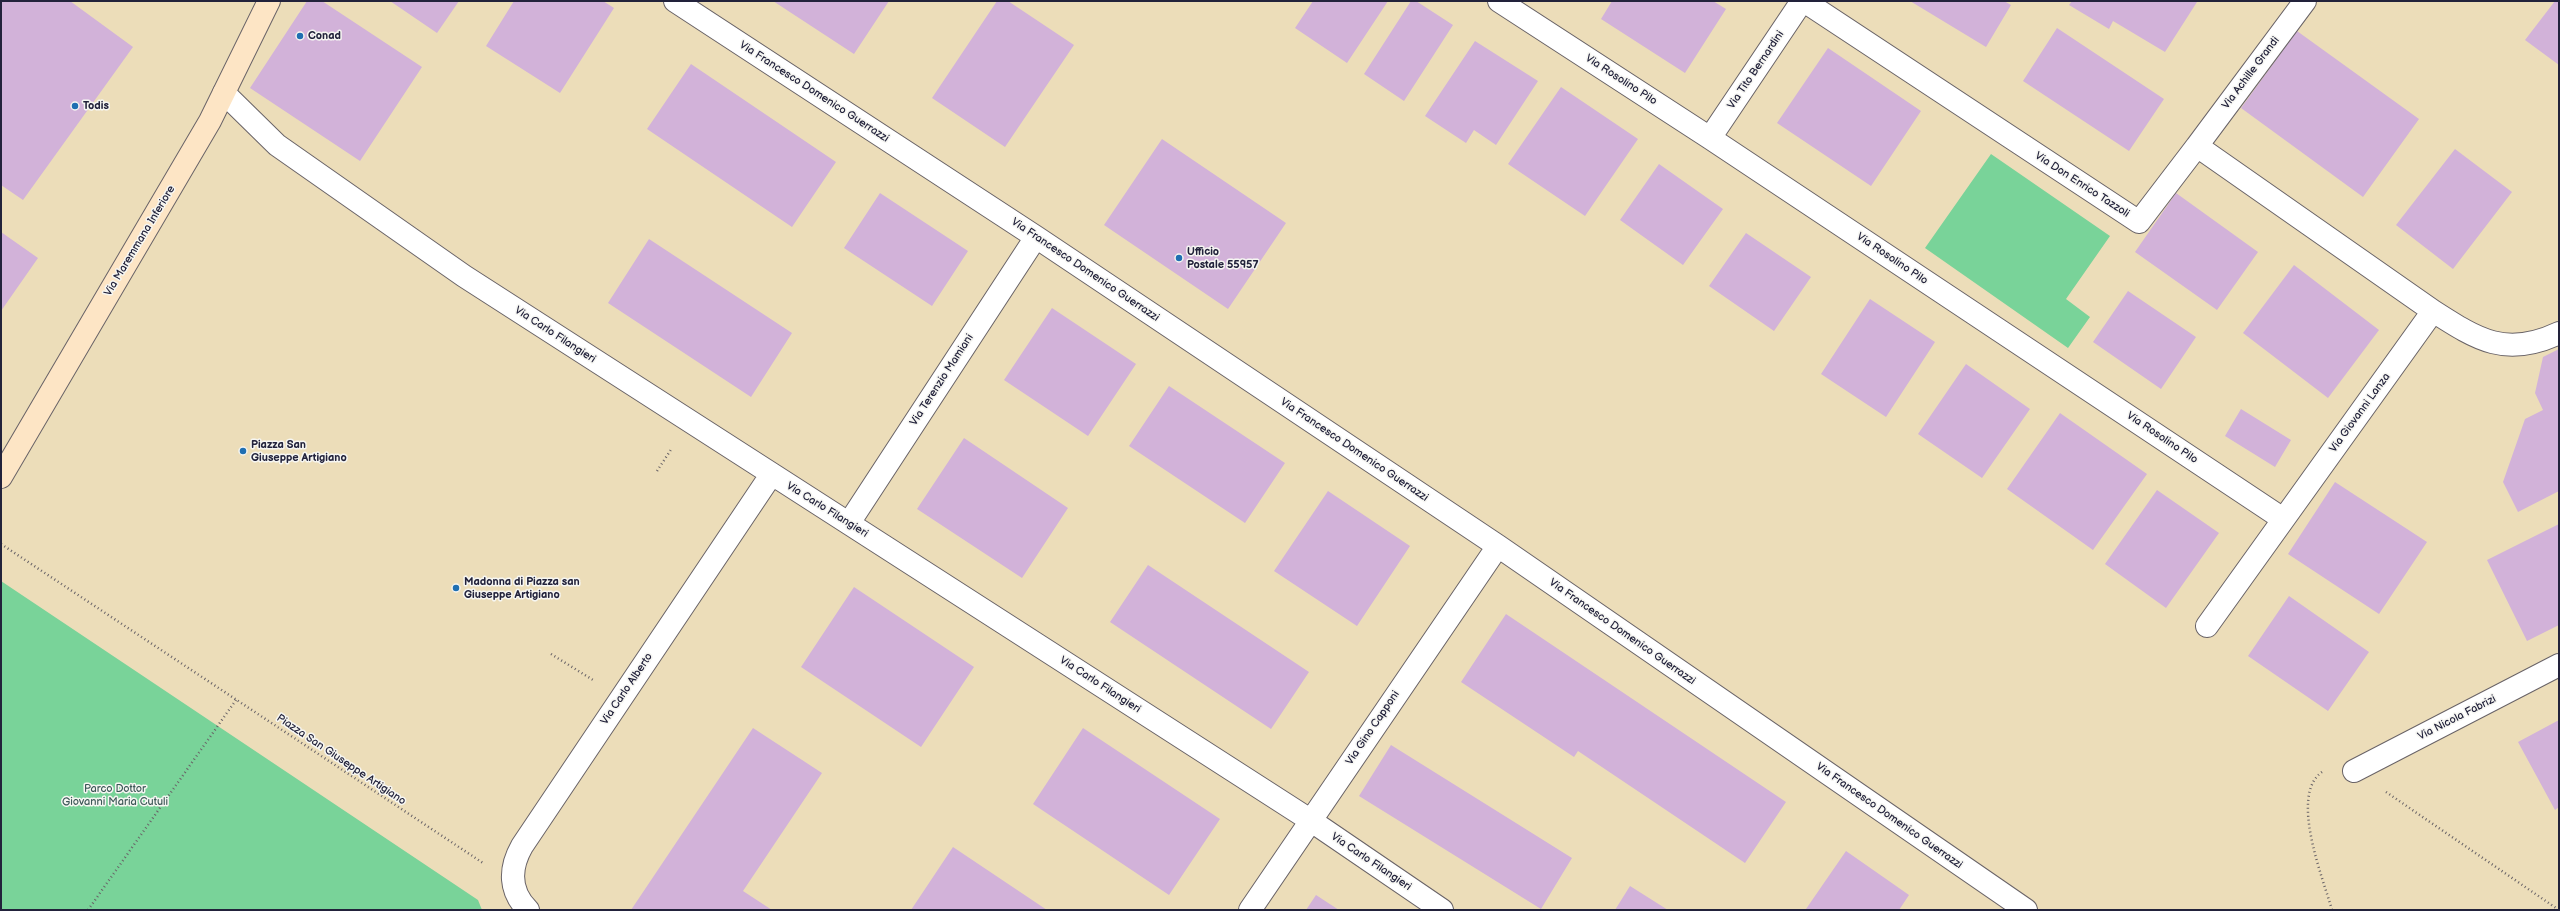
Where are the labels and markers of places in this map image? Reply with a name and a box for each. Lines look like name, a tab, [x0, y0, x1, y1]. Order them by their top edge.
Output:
place label: Conad	[308, 29, 341, 43]
marker: Conad	[295, 31, 305, 41]
place label: Todis	[83, 99, 109, 113]
marker: Todis	[70, 101, 80, 111]
place label: Ufficio Postale 55957	[1187, 245, 1259, 271]
marker: Ufficio Postale 55957	[1174, 253, 1184, 263]
place label: Piazza San Giuseppe Artigiano	[251, 438, 347, 464]
marker: Piazza San Giuseppe Artigiano	[238, 446, 248, 456]
place label: Madonna di Piazza san Giuseppe Artigiano	[464, 575, 580, 601]
marker: Madonna di Piazza san Giuseppe Artigiano	[451, 583, 461, 593]

